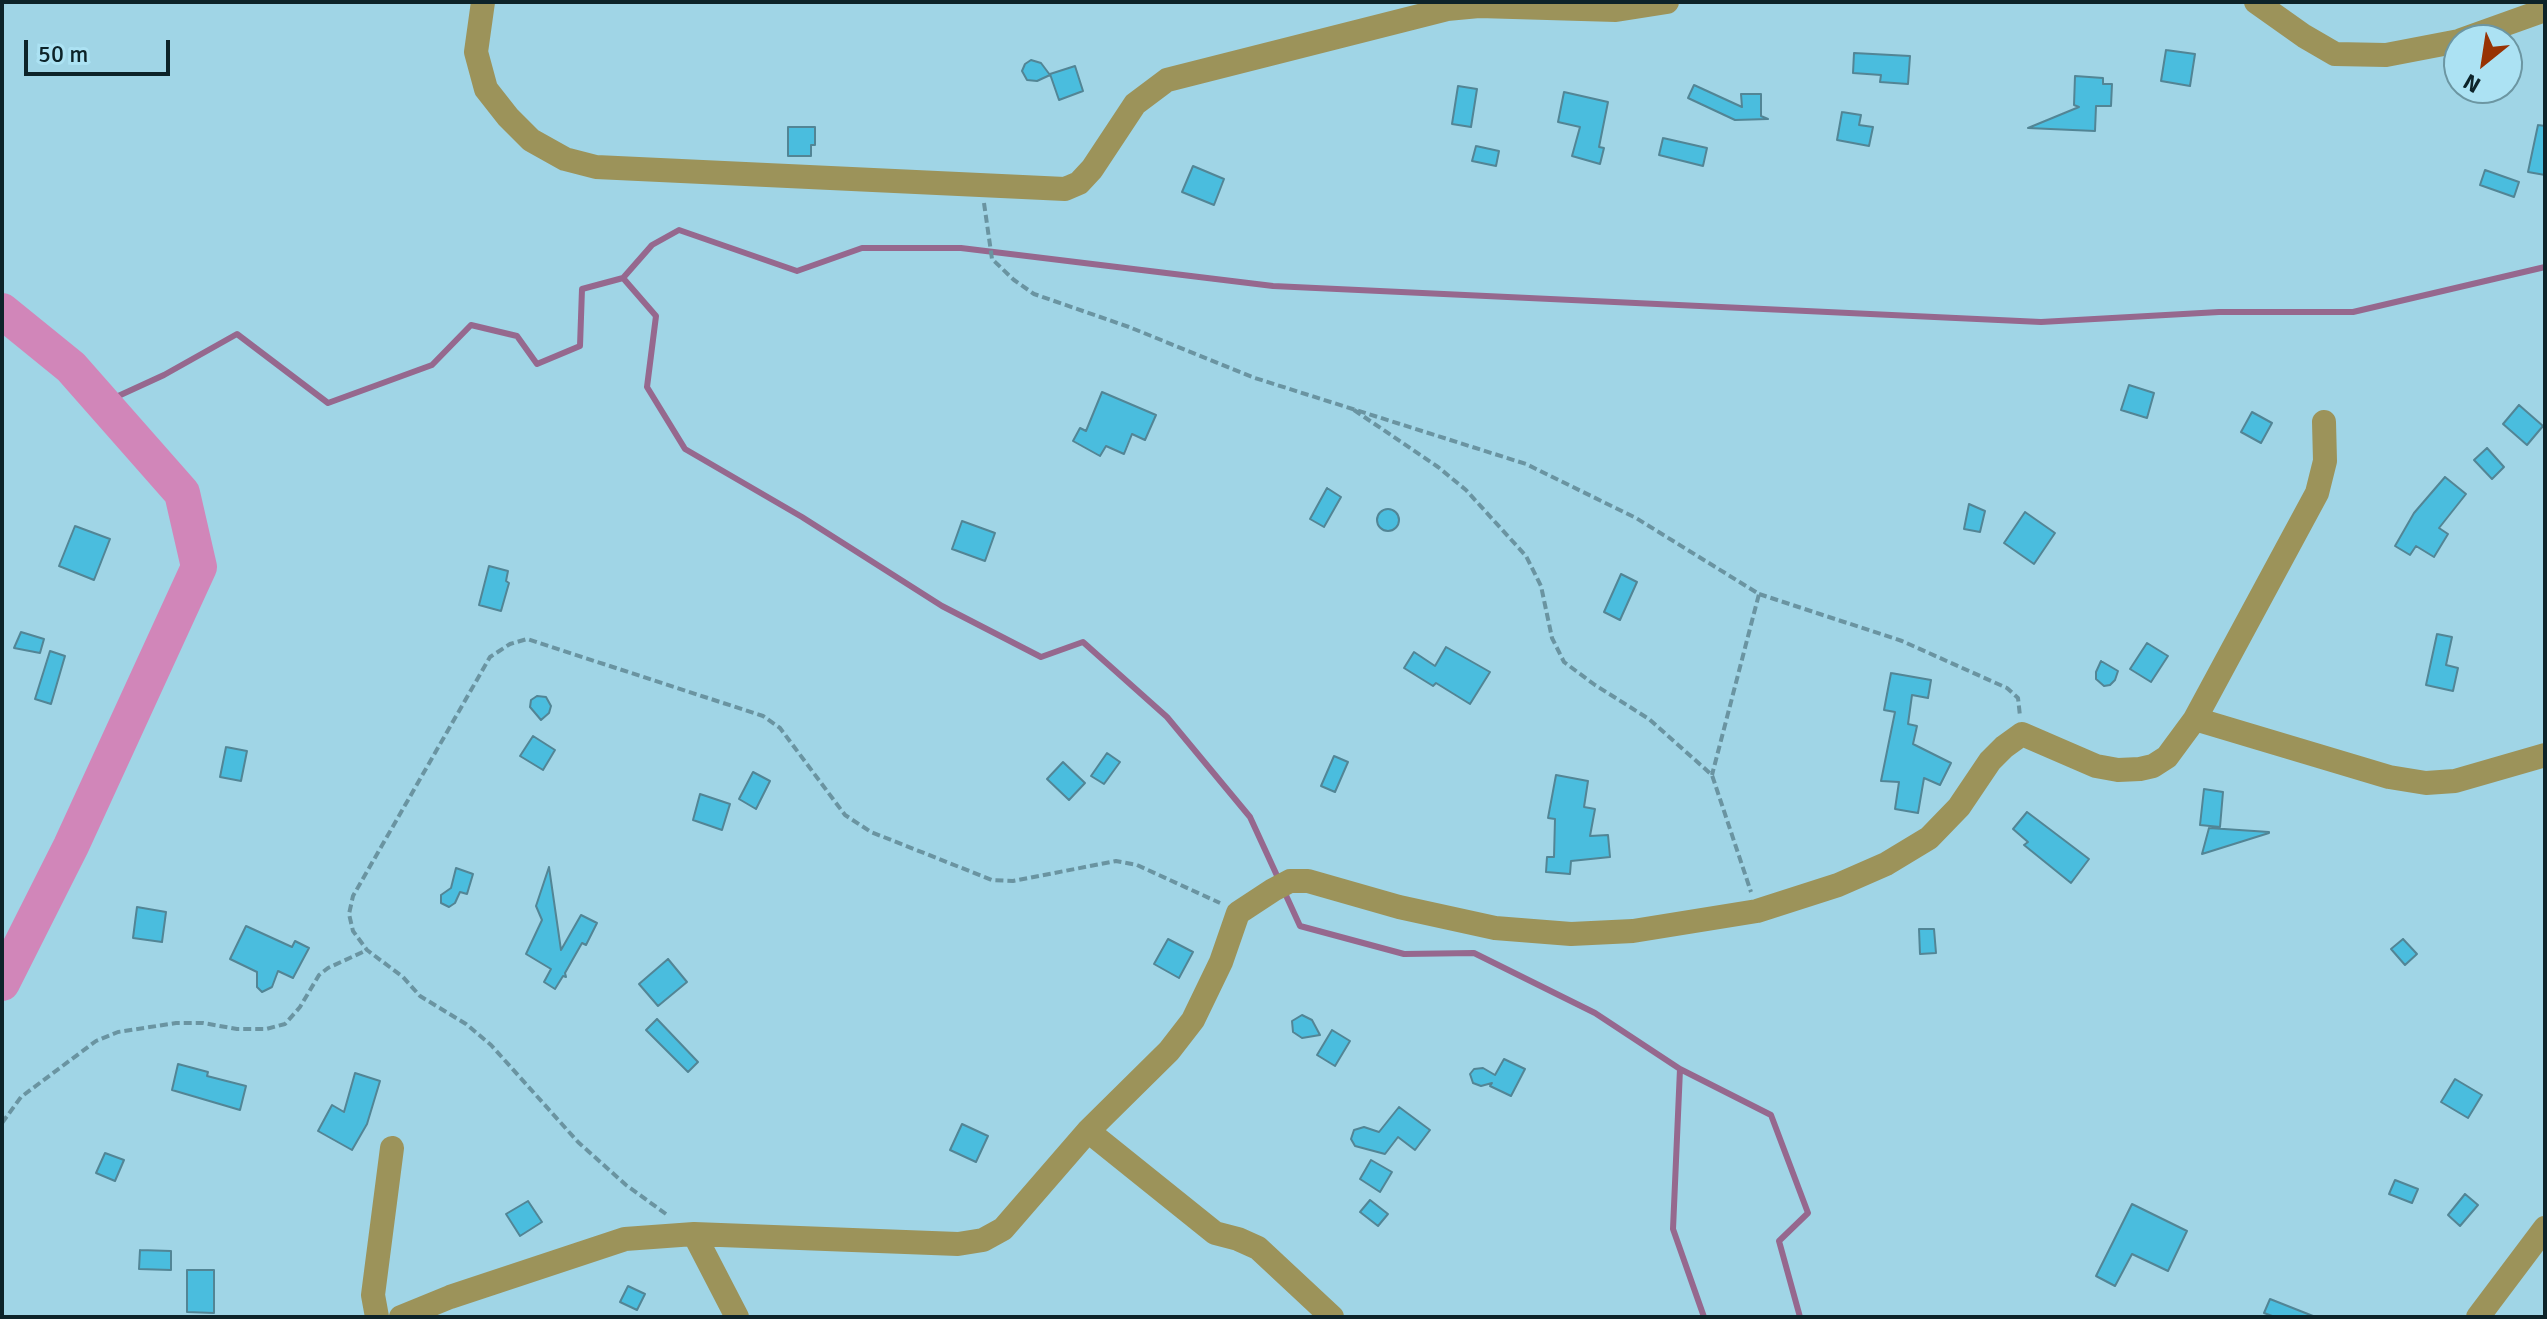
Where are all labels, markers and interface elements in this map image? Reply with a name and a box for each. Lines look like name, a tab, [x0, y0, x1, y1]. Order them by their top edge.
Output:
scale bar	[28, 24, 174, 74]
north arrow	[2443, 24, 2523, 104]
text: 50 m	[38, 39, 88, 69]
text: N	[2458, 68, 2485, 99]

